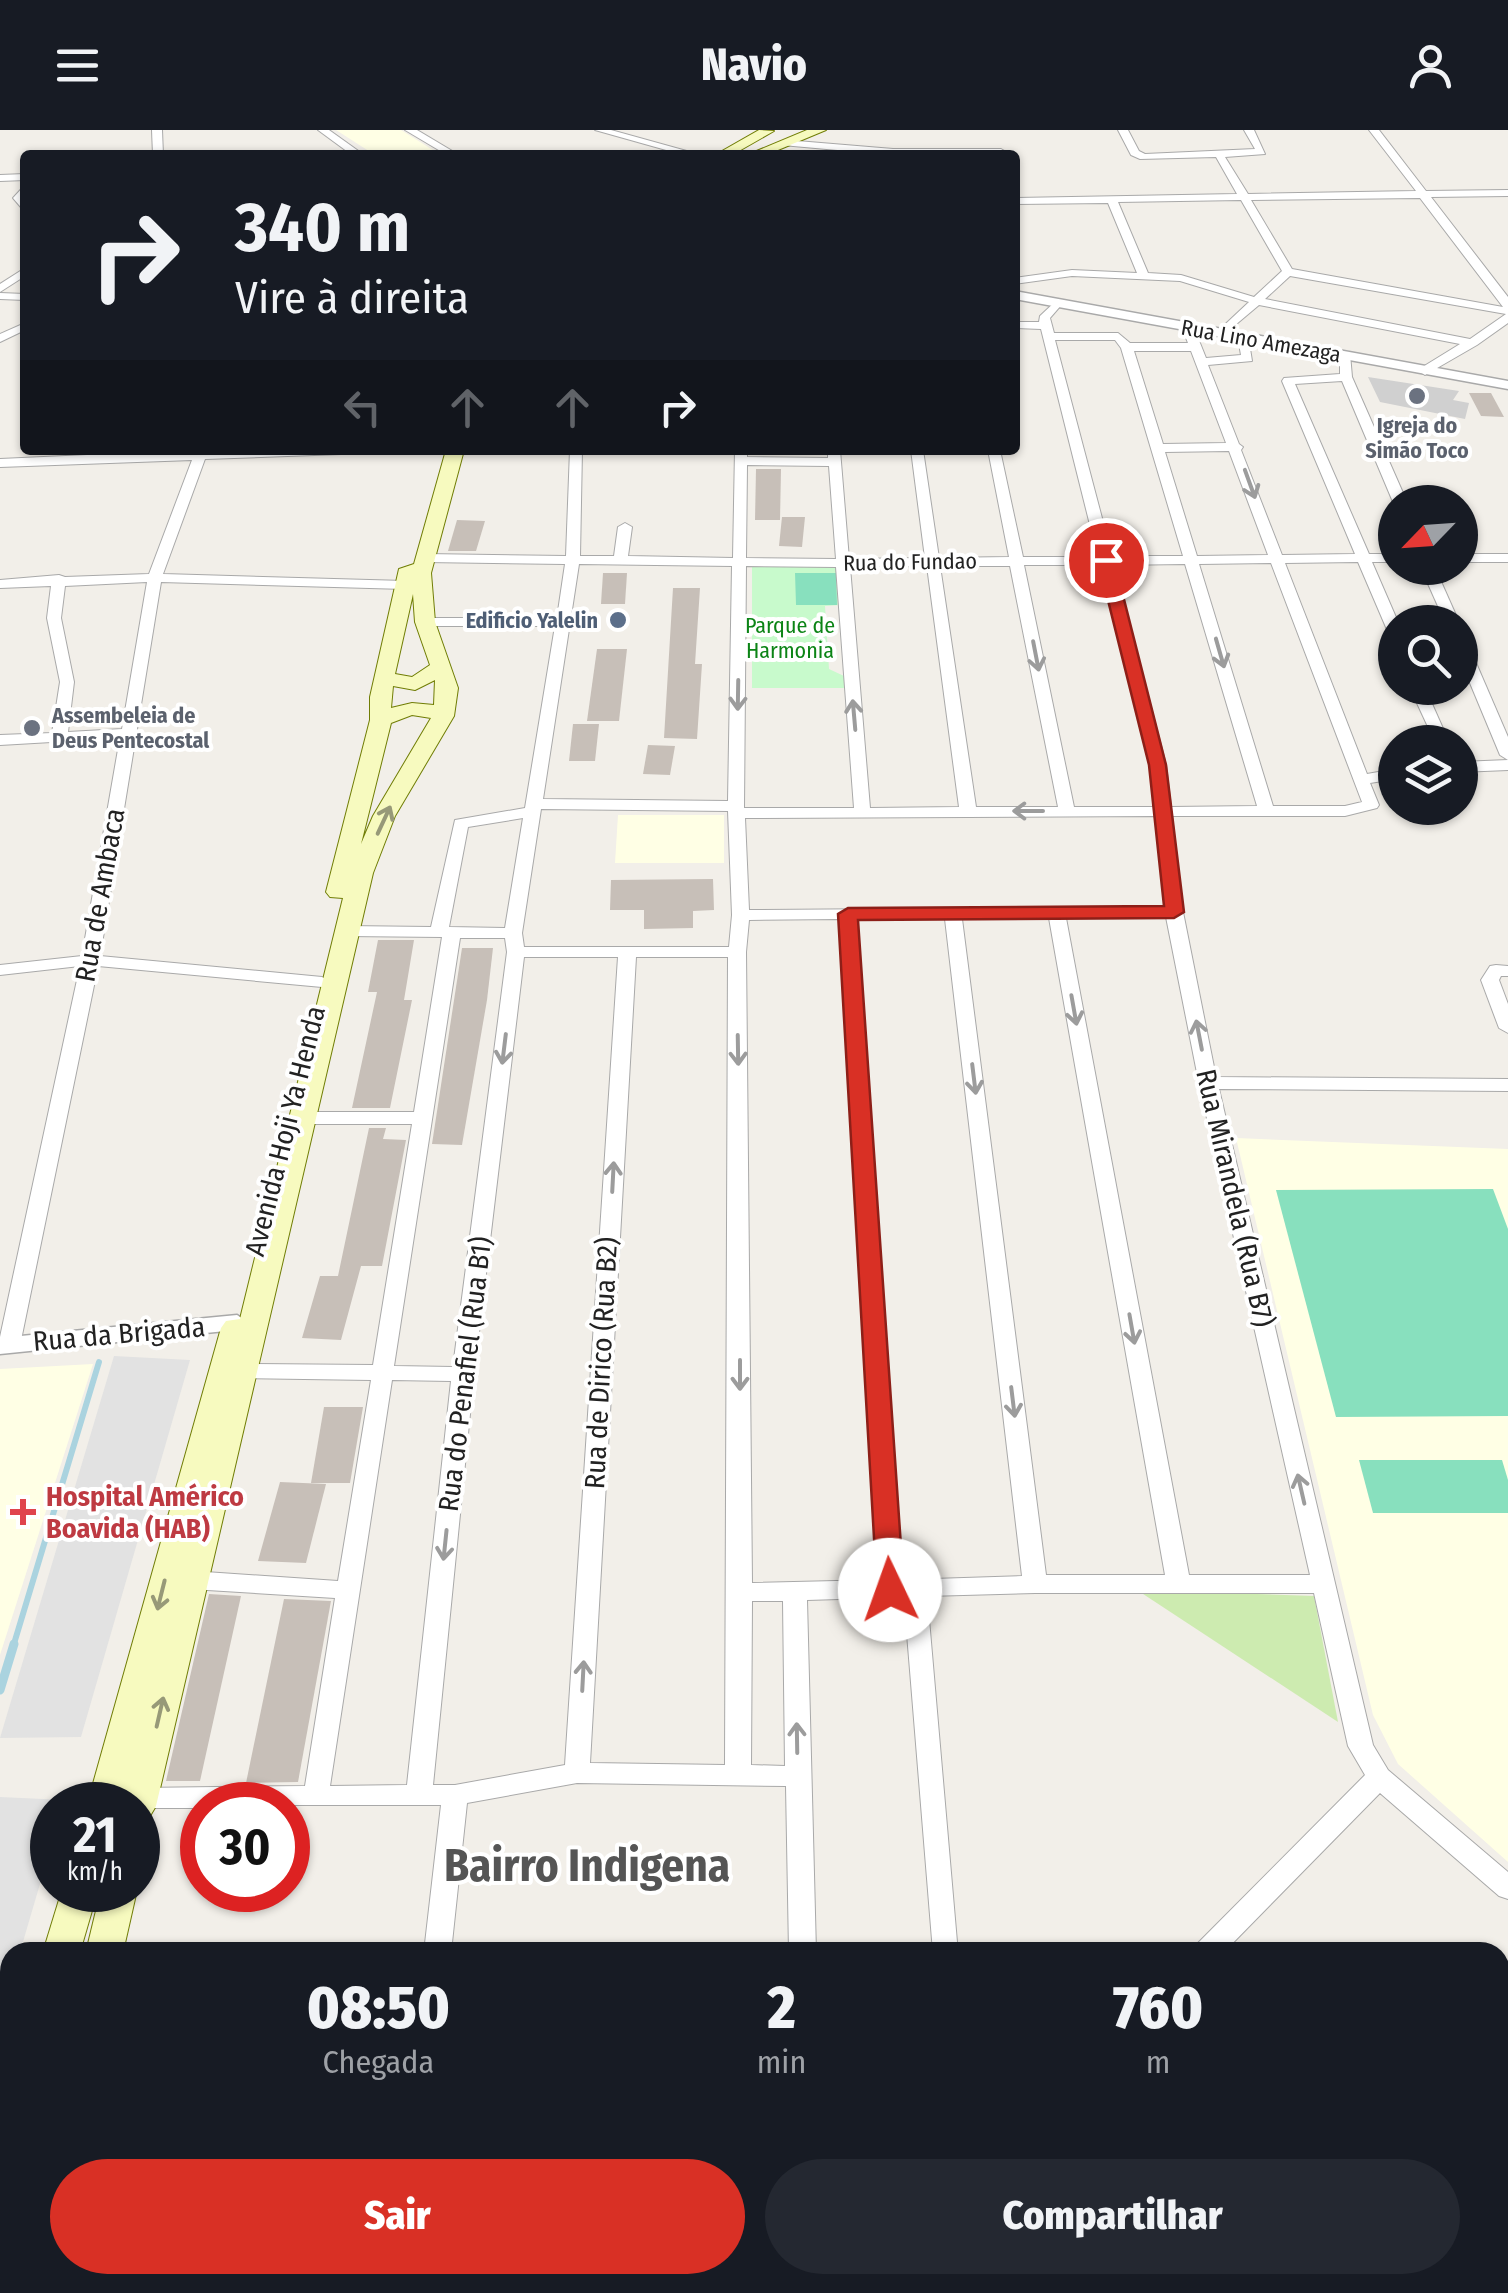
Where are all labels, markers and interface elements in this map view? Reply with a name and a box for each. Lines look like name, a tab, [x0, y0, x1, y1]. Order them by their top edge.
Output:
icon: menu	[50, 38, 105, 93]
text: Navio	[701, 38, 807, 92]
icon: person	[1403, 38, 1458, 93]
text: 340 m	[235, 186, 410, 270]
icon: right	[70, 190, 200, 320]
text: Vire à direita	[235, 271, 469, 325]
street label: Rua Lino Amezaga	[1179, 314, 1343, 368]
icon: left	[335, 380, 390, 435]
icon: ahead	[440, 380, 495, 435]
icon: ahead	[545, 380, 600, 435]
icon: right	[650, 380, 705, 435]
marker: Igreja do Simão Toco	[1406, 385, 1428, 407]
place label: Igreja do Simão Toco	[1365, 412, 1469, 464]
one-way arrow	[1242, 468, 1260, 499]
north arrow	[1378, 485, 1478, 585]
map controls	[1378, 485, 1478, 825]
pin	[1064, 518, 1149, 603]
icon: arrive	[1079, 533, 1134, 588]
street label: Rua do Fundao	[843, 547, 977, 577]
button: search	[1378, 605, 1478, 705]
place label: Edificio Yalelin	[466, 607, 598, 634]
marker: Edificio Yalelin	[607, 609, 629, 631]
park label: Parque de Harmonia	[745, 612, 835, 664]
one-way arrow	[1212, 637, 1230, 668]
one-way arrow	[1027, 639, 1046, 671]
one-way arrow	[728, 678, 748, 710]
one-way arrow	[844, 699, 863, 731]
place label: Assembeleia de Deus Pentecostal	[51, 702, 210, 754]
marker: Assembeleia de Deus Pentecostal	[21, 717, 43, 739]
button: layers	[1378, 725, 1478, 825]
one-way arrow	[1013, 802, 1046, 820]
street label: Rua de Ambaca	[68, 806, 132, 984]
one-way arrow	[375, 806, 394, 836]
one-way arrow	[1065, 993, 1084, 1025]
street label: Avenida Hoji Ya Henda	[238, 1002, 332, 1260]
one-way arrow	[1188, 1020, 1207, 1052]
one-way arrow	[494, 1032, 513, 1065]
one-way arrow	[728, 1032, 748, 1065]
one-way arrow	[965, 1063, 984, 1095]
street label: Rua Mirandela (Rua B7)	[1189, 1066, 1281, 1330]
one-way arrow	[604, 1161, 623, 1193]
street label: Rua do Penafiel (Rua B1)	[432, 1235, 498, 1513]
street label: Rua de Dirico (Rua B2)	[578, 1236, 624, 1490]
street label: Rua da Brigada	[32, 1310, 206, 1358]
one-way arrow	[1123, 1313, 1142, 1345]
one-way arrow	[730, 1358, 750, 1390]
one-way arrow	[1004, 1385, 1023, 1417]
one-way arrow	[1291, 1474, 1309, 1506]
place label: Hospital Américo Boavida (HAB)	[46, 1480, 244, 1545]
marker: Hospital Américo Boavida (HAB)	[10, 1499, 36, 1525]
one-way arrow	[435, 1529, 454, 1561]
position arrow	[838, 1538, 942, 1642]
one-way arrow	[150, 1579, 169, 1610]
one-way arrow	[574, 1660, 593, 1692]
one-way arrow	[152, 1697, 170, 1729]
one-way arrow	[788, 1722, 807, 1754]
speed limit sign: 30	[180, 1782, 310, 1912]
text: 21	[73, 1805, 117, 1865]
district label: Bairro Indigena	[444, 1839, 730, 1893]
text: km/h	[67, 1857, 123, 1887]
text: 08:50	[307, 1972, 450, 2044]
text: 2	[767, 1972, 796, 2044]
text: 760	[1113, 1972, 1203, 2044]
text: Chegada	[323, 2043, 434, 2081]
text: min	[757, 2043, 806, 2081]
text: m	[1146, 2043, 1170, 2081]
button: Sair	[50, 2159, 745, 2274]
button: Compartilhar	[765, 2159, 1460, 2274]

